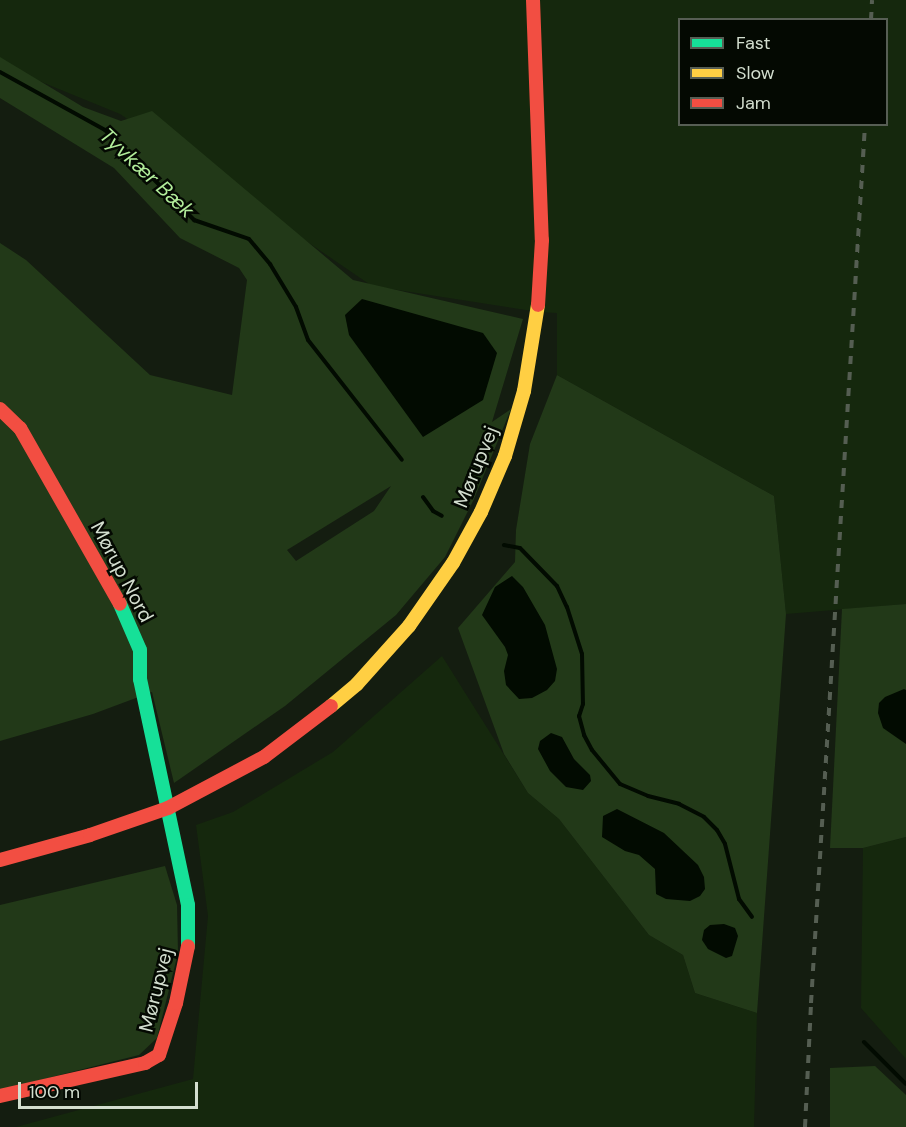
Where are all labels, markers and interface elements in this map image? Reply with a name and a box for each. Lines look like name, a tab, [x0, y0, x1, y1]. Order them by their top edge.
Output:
legend	[678, 18, 888, 126]
text: Fast	[736, 31, 771, 55]
text: Slow	[736, 61, 775, 85]
text: Jam	[736, 91, 771, 115]
water label: Tyvkær Bæk	[94, 123, 200, 223]
street label: Mørupvej	[449, 423, 503, 511]
street label: Mørup Nord	[85, 517, 159, 627]
street label: Mørupvej	[134, 945, 178, 1035]
scale bar	[21, 1070, 201, 1108]
text: 100 m	[29, 1080, 80, 1104]

